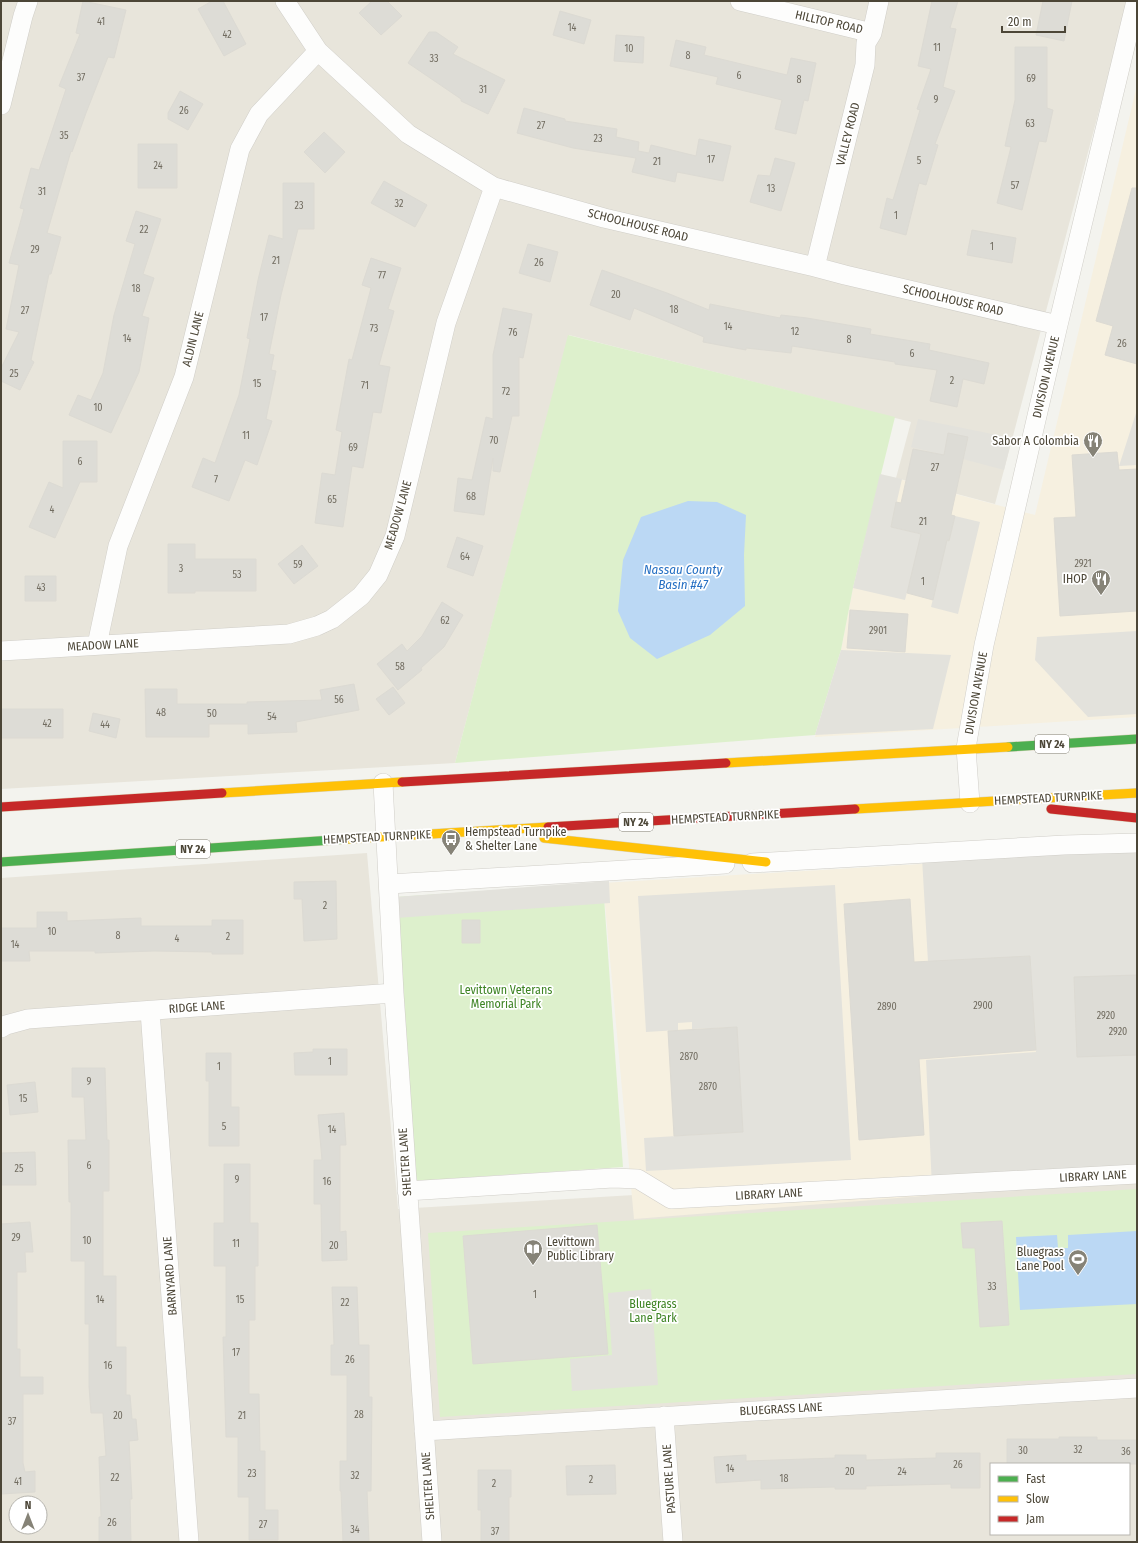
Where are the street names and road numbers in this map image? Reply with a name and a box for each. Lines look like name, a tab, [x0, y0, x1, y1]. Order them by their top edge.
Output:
street label: HILLTOP ROAD	[794, 7, 864, 37]
street label: VALLEY ROAD	[833, 101, 863, 167]
street label: SCHOOLHOUSE ROAD	[586, 206, 690, 244]
street label: SCHOOLHOUSE ROAD	[901, 282, 1005, 318]
street label: ALDIN LANE	[179, 310, 207, 368]
street label: DIVISION AVENUE	[1030, 334, 1062, 419]
street label: MEADOW LANE	[381, 478, 415, 551]
street label: MEADOW LANE	[67, 636, 139, 654]
street label: DIVISION AVENUE	[962, 650, 990, 736]
road number: NY 24	[1035, 735, 1069, 753]
street label: HEMPSTEAD TURNPIKE	[994, 788, 1103, 808]
street label: HEMPSTEAD TURNPIKE	[671, 807, 780, 827]
road number: NY 24	[619, 813, 653, 831]
street label: HEMPSTEAD TURNPIKE	[323, 827, 432, 847]
road number: NY 24	[176, 840, 210, 858]
street label: RIDGE LANE	[168, 998, 226, 1016]
street label: SHELTER LANE	[396, 1127, 414, 1197]
street label: LIBRARY LANE	[1059, 1167, 1127, 1185]
street label: LIBRARY LANE	[735, 1185, 803, 1203]
street label: BARNYARD LANE	[160, 1236, 180, 1316]
street label: BLUEGRASS LANE	[739, 1400, 823, 1418]
street label: PASTURE LANE	[660, 1443, 678, 1514]
street label: SHELTER LANE	[419, 1451, 437, 1521]

